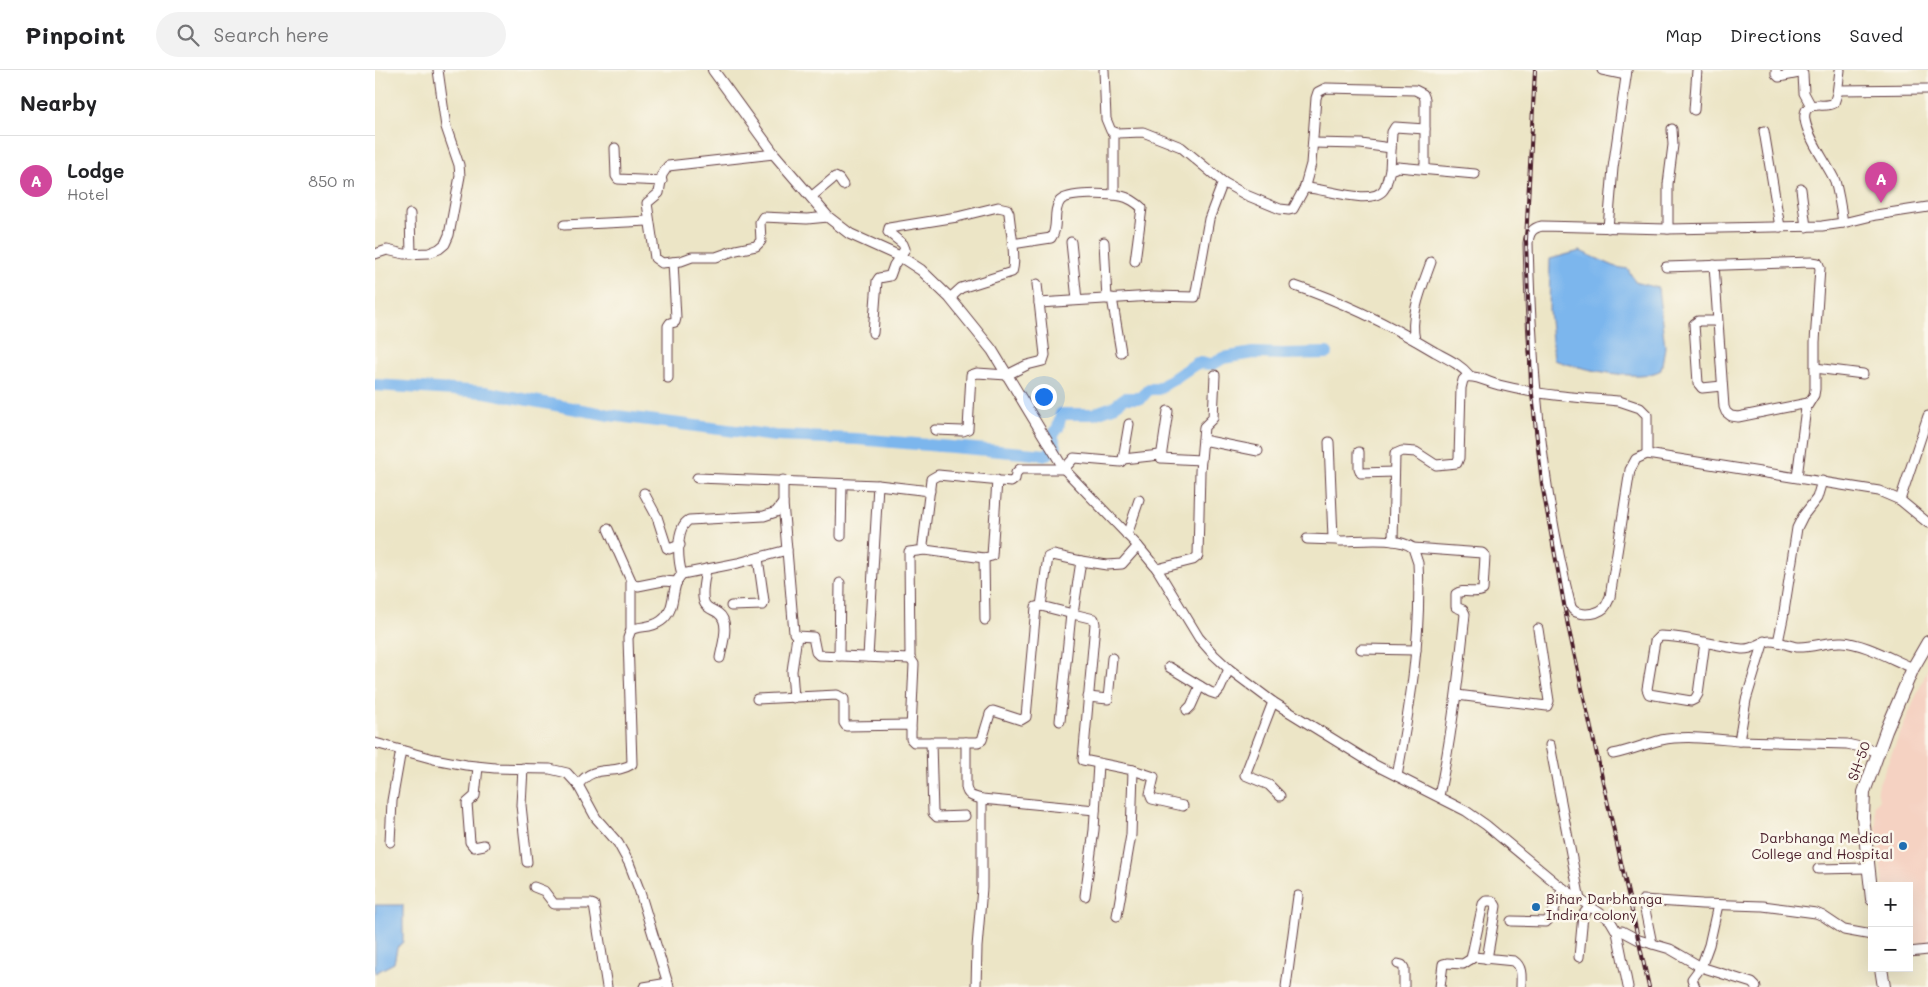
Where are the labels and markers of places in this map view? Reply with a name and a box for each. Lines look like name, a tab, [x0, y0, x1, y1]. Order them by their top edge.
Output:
pin: A	[1865, 162, 1897, 203]
place label: Darbhanga Medical College and Hospital	[1752, 828, 1893, 863]
marker: Darbhanga Medical College and Hospital	[1897, 840, 1909, 852]
place label: Bihar Darbhanga Indira colony	[1546, 889, 1663, 924]
marker: Bihar Darbhanga Indira colony	[1530, 901, 1542, 913]

